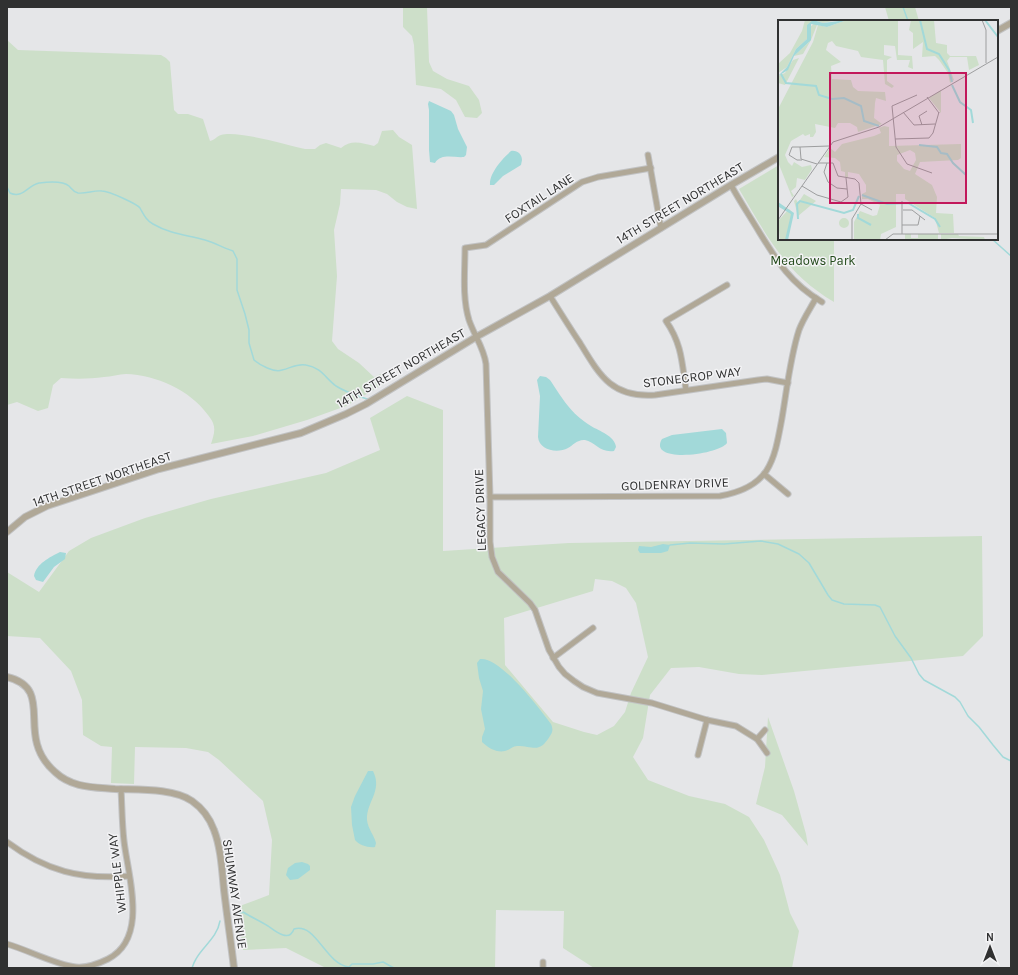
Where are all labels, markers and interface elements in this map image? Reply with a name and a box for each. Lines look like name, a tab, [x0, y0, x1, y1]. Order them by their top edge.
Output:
inset map	[778, 20, 998, 240]
street label: 14TH STREET NORTHEAST	[614, 159, 747, 247]
street label: FOXTAIL LANE	[502, 170, 576, 226]
park label: Meadows Park	[770, 253, 856, 268]
street label: 14TH STREET NORTHEAST	[334, 325, 468, 411]
street label: STONECROP WAY	[642, 364, 742, 390]
street label: 14TH STREET NORTHEAST	[31, 448, 174, 510]
street label: LEGACY DRIVE	[471, 469, 489, 551]
street label: GOLDENRAY DRIVE	[621, 475, 729, 493]
street label: WHIPPLE WAY	[105, 832, 129, 914]
street label: SHUMWAY AVENUE	[220, 838, 250, 950]
north arrow	[970, 927, 1010, 967]
text: N	[986, 931, 994, 944]

